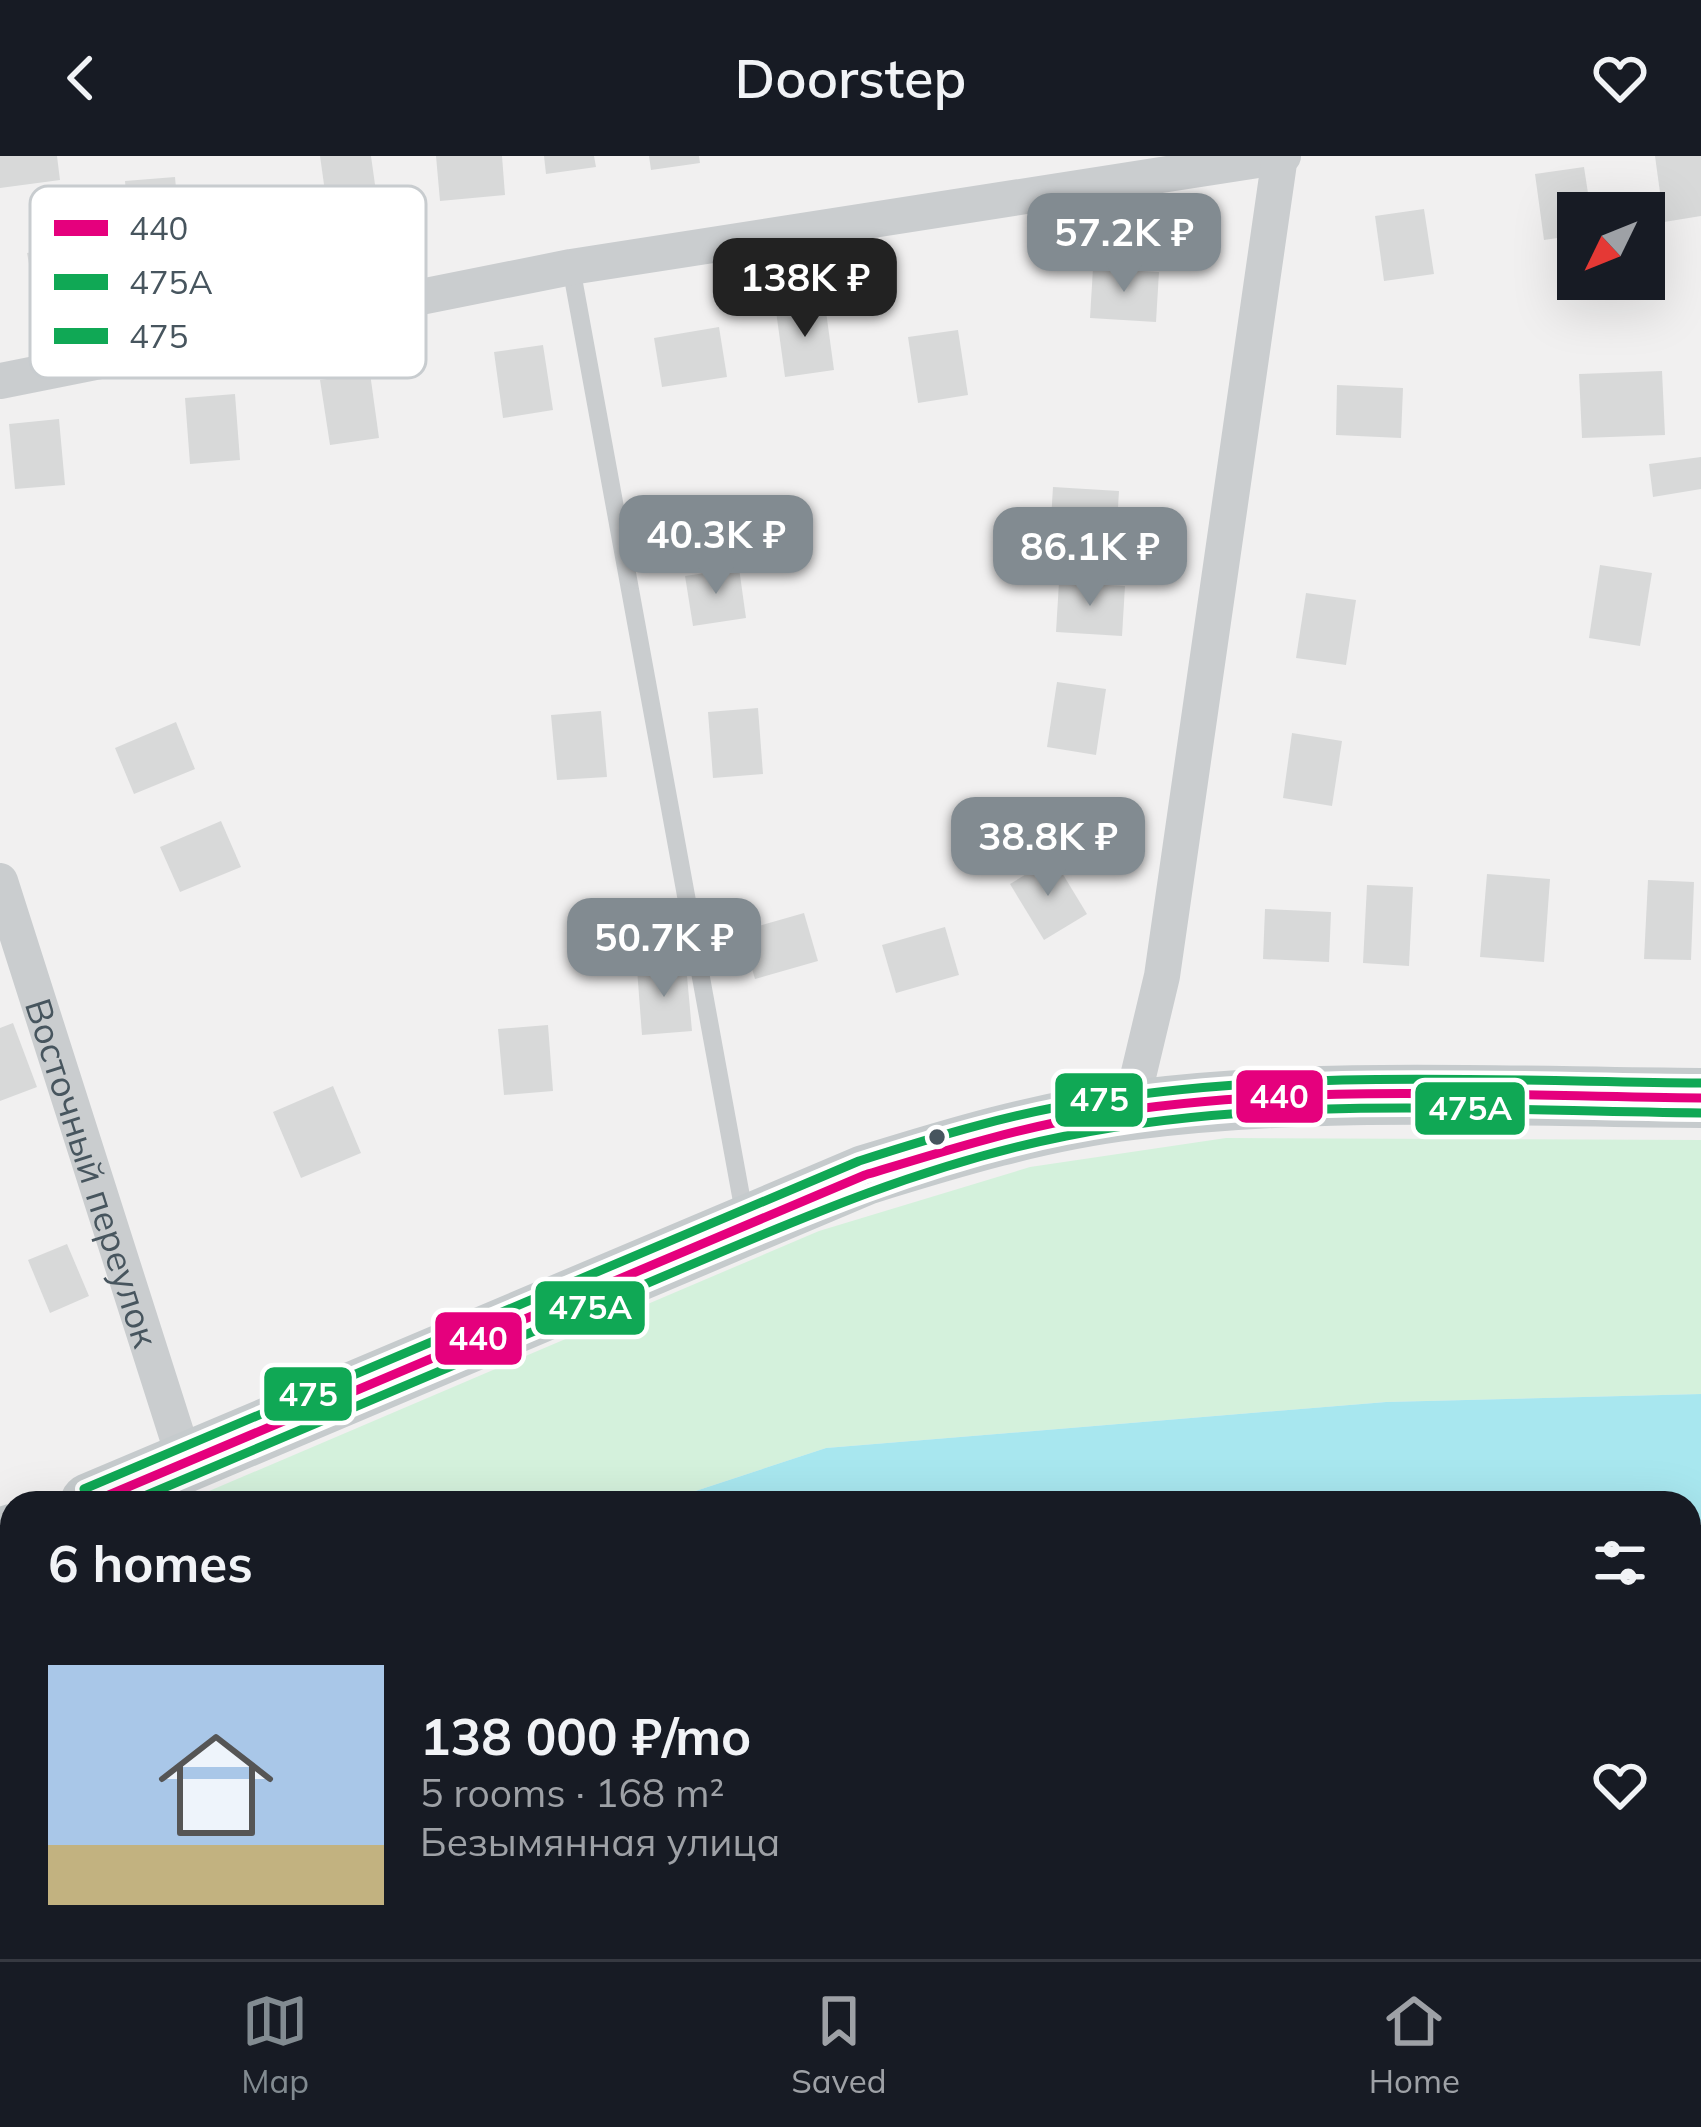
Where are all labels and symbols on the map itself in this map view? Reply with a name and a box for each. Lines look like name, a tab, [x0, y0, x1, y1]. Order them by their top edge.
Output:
legend	[30, 186, 426, 378]
north arrow	[1557, 192, 1665, 300]
pin: 57.2K ₽	[1013, 193, 1235, 295]
text: 440	[129, 207, 188, 248]
pin: 138K ₽	[707, 238, 903, 340]
text: 475А	[129, 261, 213, 302]
text: 475	[129, 315, 188, 356]
pin: 40.3K ₽	[605, 495, 827, 597]
pin: 86.1K ₽	[979, 507, 1201, 609]
pin: 38.8K ₽	[937, 797, 1159, 899]
pin: 50.7K ₽	[553, 898, 775, 1000]
street label: Восточный переулок	[16, 993, 170, 1353]
line badge: 440	[1234, 1068, 1325, 1125]
line badge: 475	[1053, 1071, 1145, 1129]
text: 440	[1249, 1075, 1309, 1116]
text: 475	[1069, 1078, 1129, 1119]
line badge: 475А	[1413, 1080, 1527, 1137]
text: 475А	[1428, 1087, 1512, 1128]
unlabelled marker	[926, 1126, 948, 1148]
line badge: 475А	[533, 1279, 647, 1337]
text: 475А	[548, 1286, 632, 1327]
line badge: 440	[433, 1310, 524, 1367]
text: 440	[448, 1317, 508, 1358]
line badge: 475	[262, 1365, 354, 1423]
text: 475	[278, 1373, 338, 1414]

